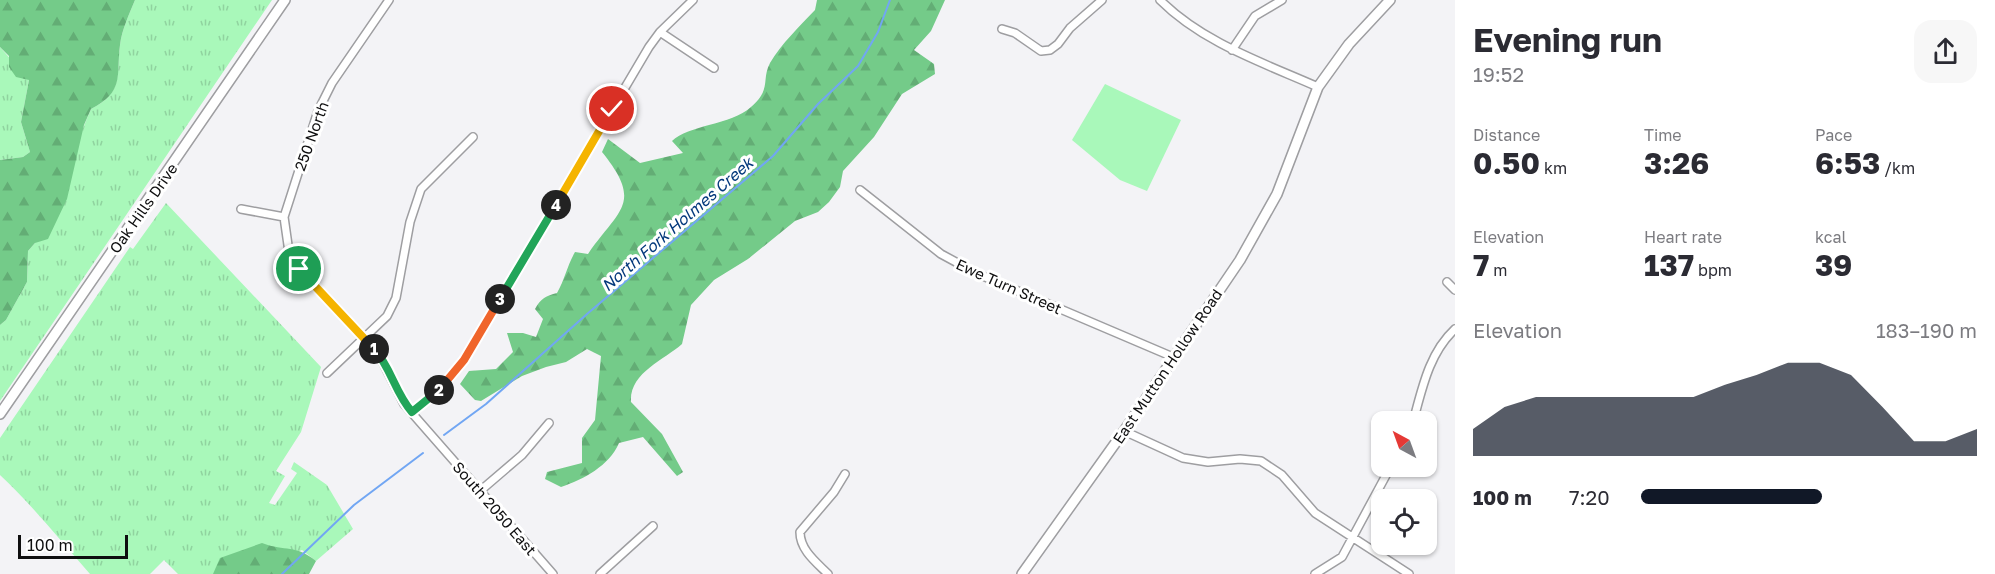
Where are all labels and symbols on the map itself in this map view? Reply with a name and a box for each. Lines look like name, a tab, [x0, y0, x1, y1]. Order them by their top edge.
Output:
pin	[586, 83, 637, 134]
street label: 250 North	[290, 99, 332, 173]
water label: North Fork Holmes Creek	[597, 151, 758, 295]
street label: Oak Hills Drive	[105, 159, 181, 256]
pin: 4	[541, 190, 571, 220]
pin	[273, 243, 324, 294]
street label: Ewe Turn Street	[953, 255, 1065, 317]
pin: 3	[485, 284, 515, 314]
street label: East Mutton Hollow Road	[1109, 285, 1225, 447]
pin: 1	[359, 334, 389, 364]
pin: 2	[424, 375, 454, 405]
north arrow	[1371, 411, 1437, 477]
street label: South 2050 East	[450, 458, 540, 558]
scale bar	[18, 532, 128, 560]

